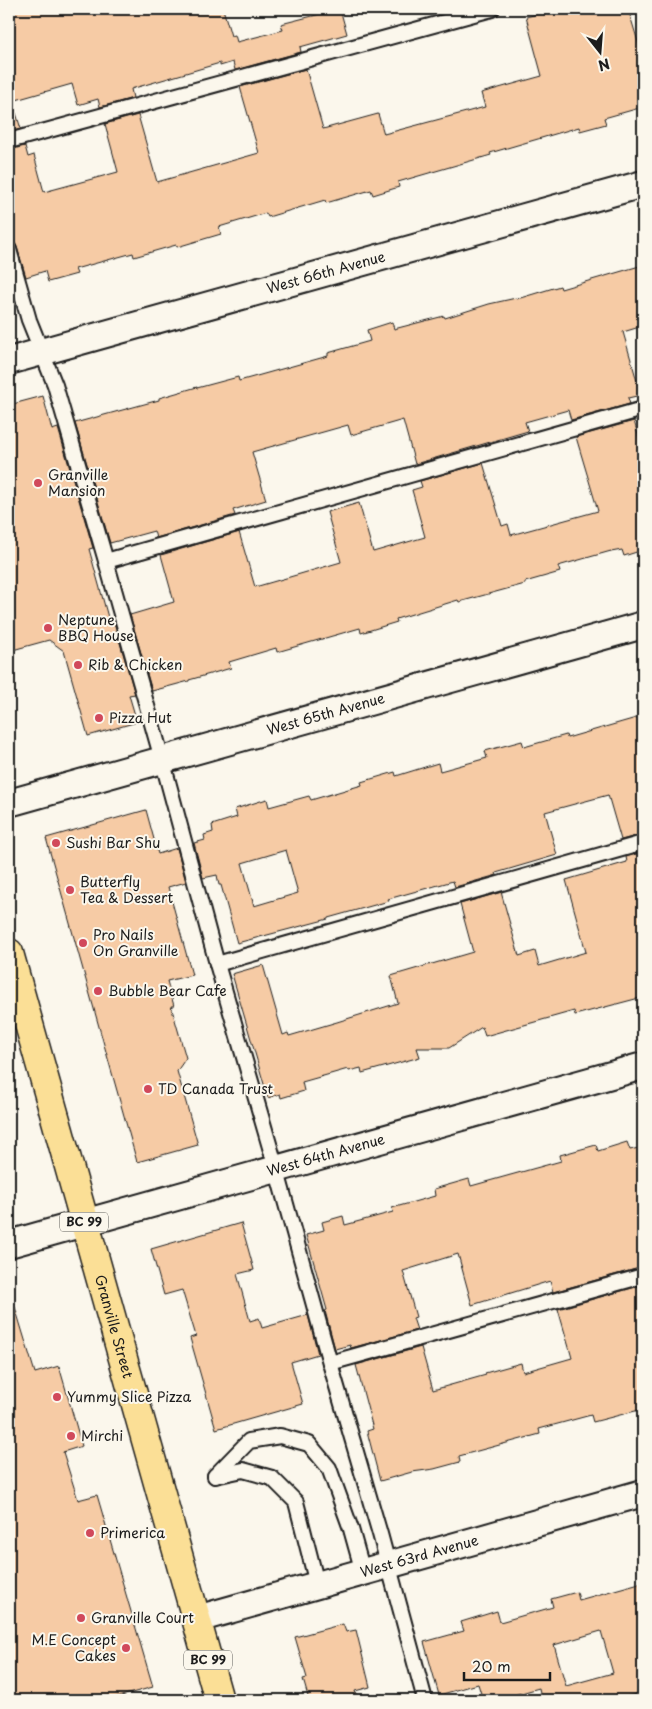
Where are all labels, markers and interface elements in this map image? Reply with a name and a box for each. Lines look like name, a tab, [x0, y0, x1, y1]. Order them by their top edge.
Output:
north arrow	[574, 28, 624, 78]
text: N	[596, 53, 612, 77]
street label: West 66th Avenue	[264, 245, 388, 299]
place label: Granville Mansion	[48, 464, 109, 501]
marker: Granville Mansion	[32, 477, 44, 489]
place label: Neptune BBQ House	[58, 609, 134, 646]
marker: Neptune BBQ House	[42, 622, 54, 634]
place label: Rib & Chicken	[88, 654, 183, 675]
marker: Rib & Chicken	[72, 659, 84, 671]
street label: West 65th Avenue	[264, 687, 387, 740]
place label: Pizza Hut	[109, 707, 172, 728]
marker: Pizza Hut	[93, 712, 105, 724]
place label: Sushi Bar Shu	[66, 832, 160, 853]
marker: Sushi Bar Shu	[50, 837, 62, 849]
place label: Butterfly Tea & Dessert	[80, 871, 174, 908]
marker: Butterfly Tea & Dessert	[64, 884, 76, 896]
place label: Pro Nails On Granville	[93, 924, 179, 961]
marker: Pro Nails On Granville	[77, 937, 89, 949]
place label: Bubble Bear Cafe	[108, 980, 227, 1001]
marker: Bubble Bear Cafe	[92, 985, 104, 997]
place label: TD Canada Trust	[158, 1078, 274, 1099]
marker: TD Canada Trust	[142, 1083, 154, 1095]
street label: West 64th Avenue	[264, 1128, 387, 1181]
road number: BC 99	[60, 1212, 108, 1232]
street label: Granville Street	[90, 1272, 139, 1381]
place label: Yummy Slice Pizza	[67, 1386, 191, 1407]
marker: Yummy Slice Pizza	[51, 1391, 63, 1403]
place label: Mirchi	[81, 1425, 123, 1446]
marker: Mirchi	[65, 1430, 77, 1442]
place label: Primerica	[100, 1522, 165, 1543]
marker: Primerica	[84, 1527, 96, 1539]
street label: West 63rd Avenue	[358, 1529, 481, 1582]
place label: Granville Court	[91, 1607, 194, 1628]
marker: Granville Court	[75, 1612, 87, 1624]
place label: M.E Concept Cakes	[31, 1629, 116, 1666]
marker: M.E Concept Cakes	[120, 1642, 132, 1654]
scale bar	[464, 1649, 551, 1681]
road number: BC 99	[184, 1650, 232, 1670]
text: 20 m	[472, 1654, 511, 1677]

